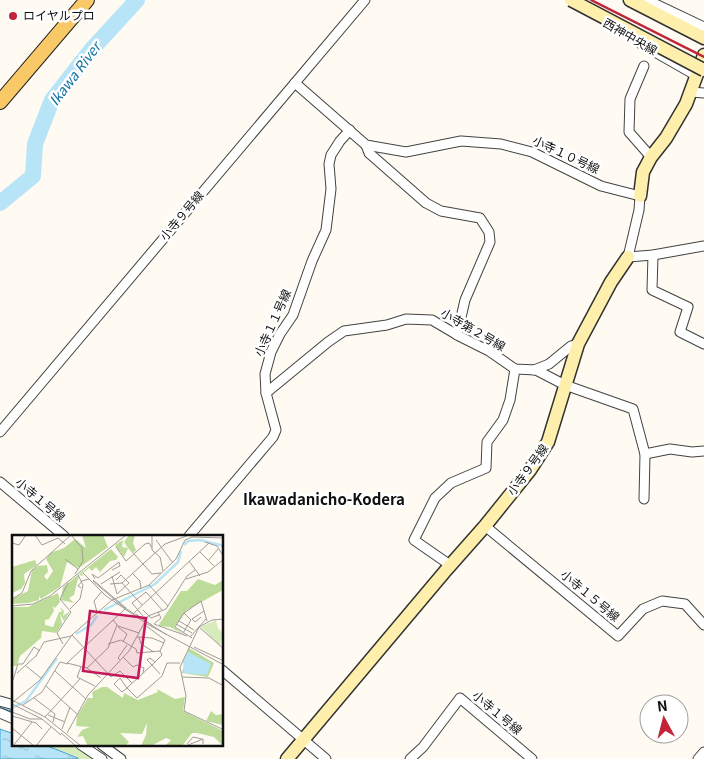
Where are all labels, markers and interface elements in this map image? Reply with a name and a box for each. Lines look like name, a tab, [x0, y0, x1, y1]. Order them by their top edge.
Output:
place label: ロイヤルプロ	[23, 6, 95, 23]
marker: ロイヤルプロ	[7, 10, 19, 22]
street label: 西神中央線	[601, 13, 661, 58]
water label: Ikawa River	[44, 36, 106, 109]
street label: 小寺１０号線	[530, 131, 603, 177]
street label: 小寺９号線	[155, 187, 207, 243]
street label: 小寺１１号線	[249, 286, 294, 359]
street label: 小寺第２号線	[438, 303, 509, 354]
street label: 小寺９号線	[502, 440, 551, 498]
street label: 小寺１号線	[13, 473, 69, 525]
district label: Ikawadanicho-Kodera	[243, 488, 405, 509]
inset map	[12, 535, 224, 746]
street label: 小寺１５号線	[558, 565, 624, 625]
street label: 小寺１号線	[470, 686, 526, 738]
north arrow	[639, 694, 689, 744]
text: N	[656, 695, 669, 716]

